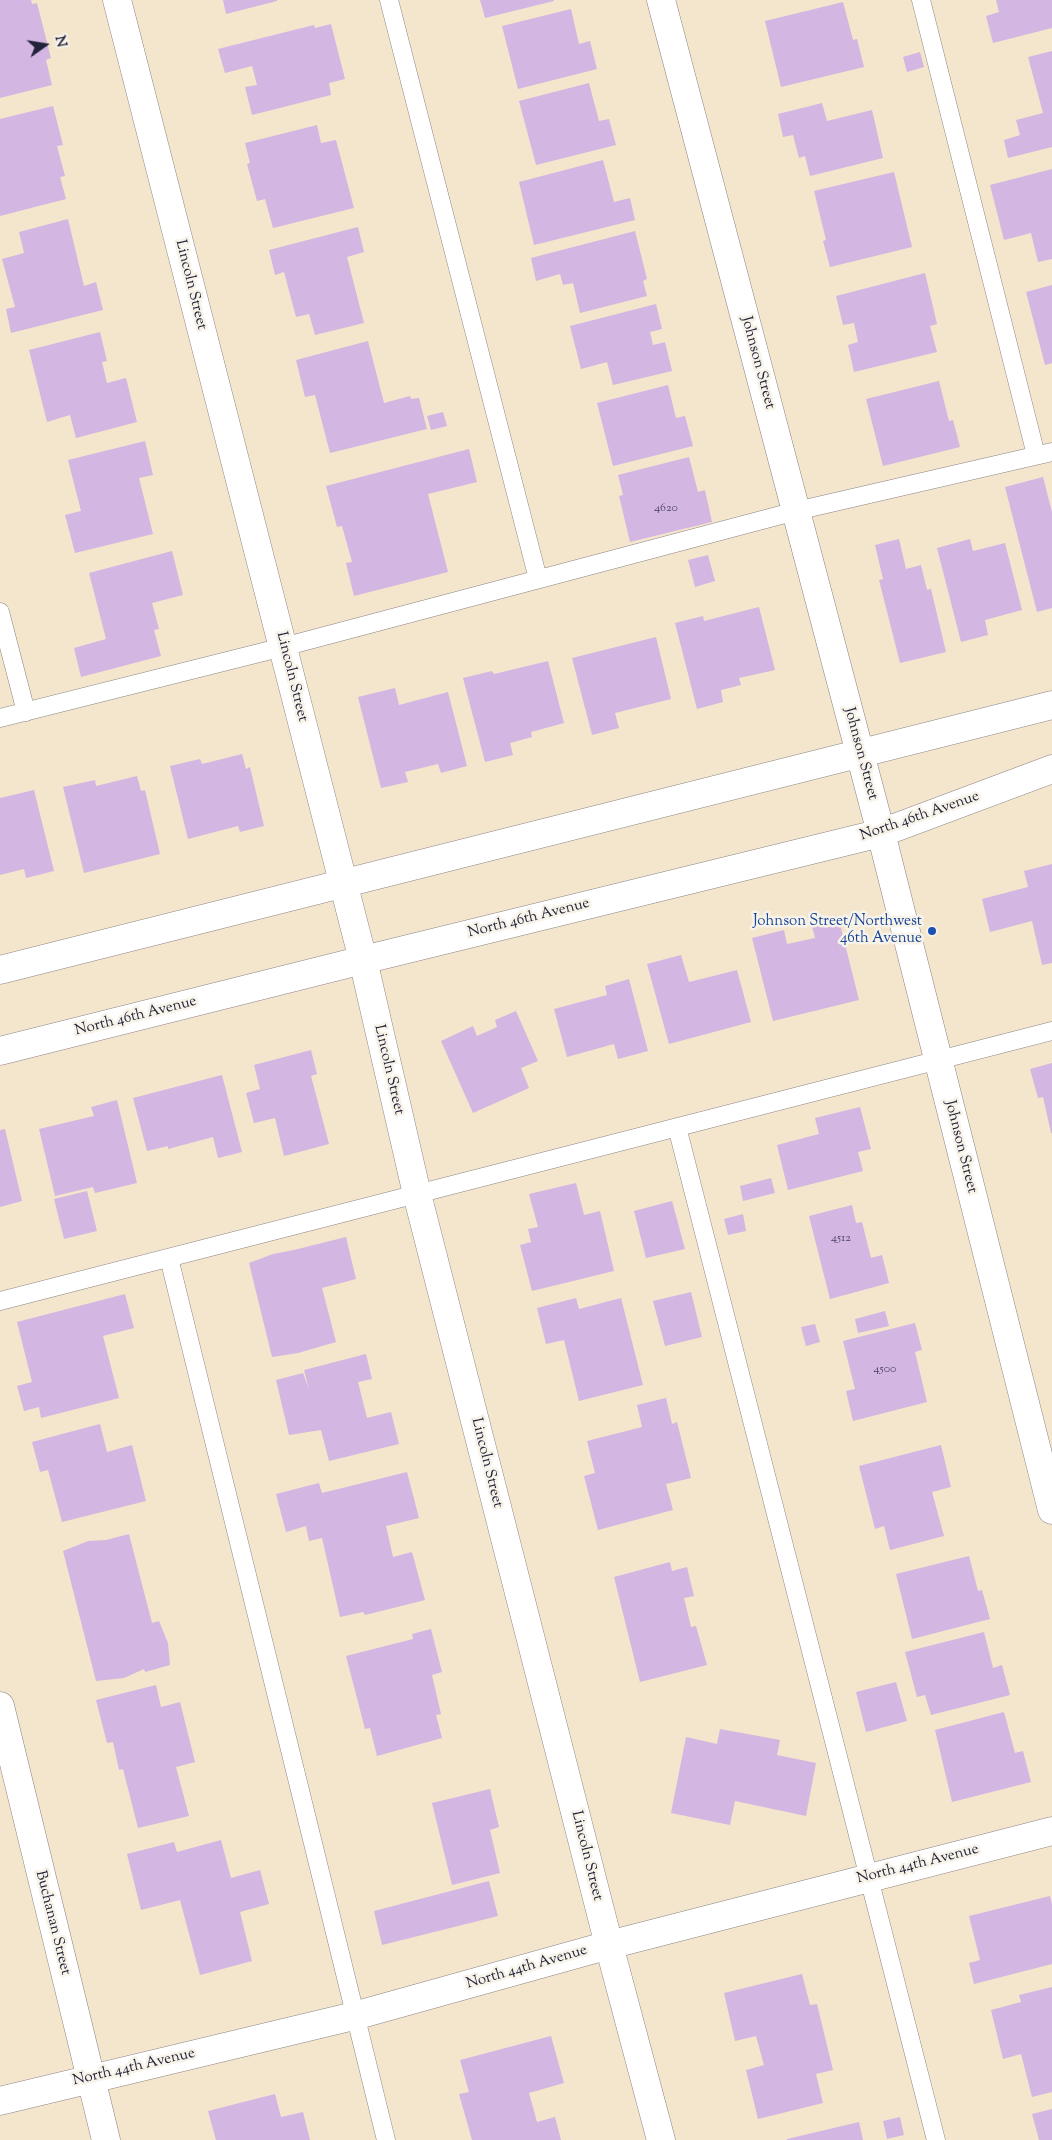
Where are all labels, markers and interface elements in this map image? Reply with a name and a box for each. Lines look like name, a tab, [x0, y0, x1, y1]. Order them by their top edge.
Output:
north arrow	[20, 20, 70, 70]
text: N	[49, 34, 71, 49]
street label: Lincoln Street	[170, 238, 210, 332]
street label: Johnson Street	[736, 315, 778, 411]
house number: 4620	[654, 502, 678, 516]
street label: Lincoln Street	[271, 630, 311, 724]
street label: Johnson Street	[839, 706, 881, 802]
street label: North 46th Avenue	[858, 788, 982, 846]
street label: North 46th Avenue	[466, 895, 592, 943]
place label: Johnson Street/Northwest 46th Avenue	[753, 913, 922, 948]
marker: Johnson Street/Northwest 46th Avenue	[926, 925, 938, 937]
street label: North 46th Avenue	[73, 993, 199, 1041]
street label: Lincoln Street	[369, 1023, 407, 1117]
street label: Johnson Street	[940, 1099, 980, 1195]
house number: 4512	[831, 1232, 851, 1246]
house number: 4500	[874, 1363, 896, 1377]
street label: Lincoln Street	[466, 1416, 506, 1510]
street label: Lincoln Street	[566, 1809, 606, 1903]
street label: North 44th Avenue	[855, 1841, 981, 1889]
street label: Buchanan Street	[30, 1869, 74, 1977]
street label: North 44th Avenue	[464, 1942, 590, 1994]
street label: North 44th Avenue	[71, 2045, 197, 2091]

